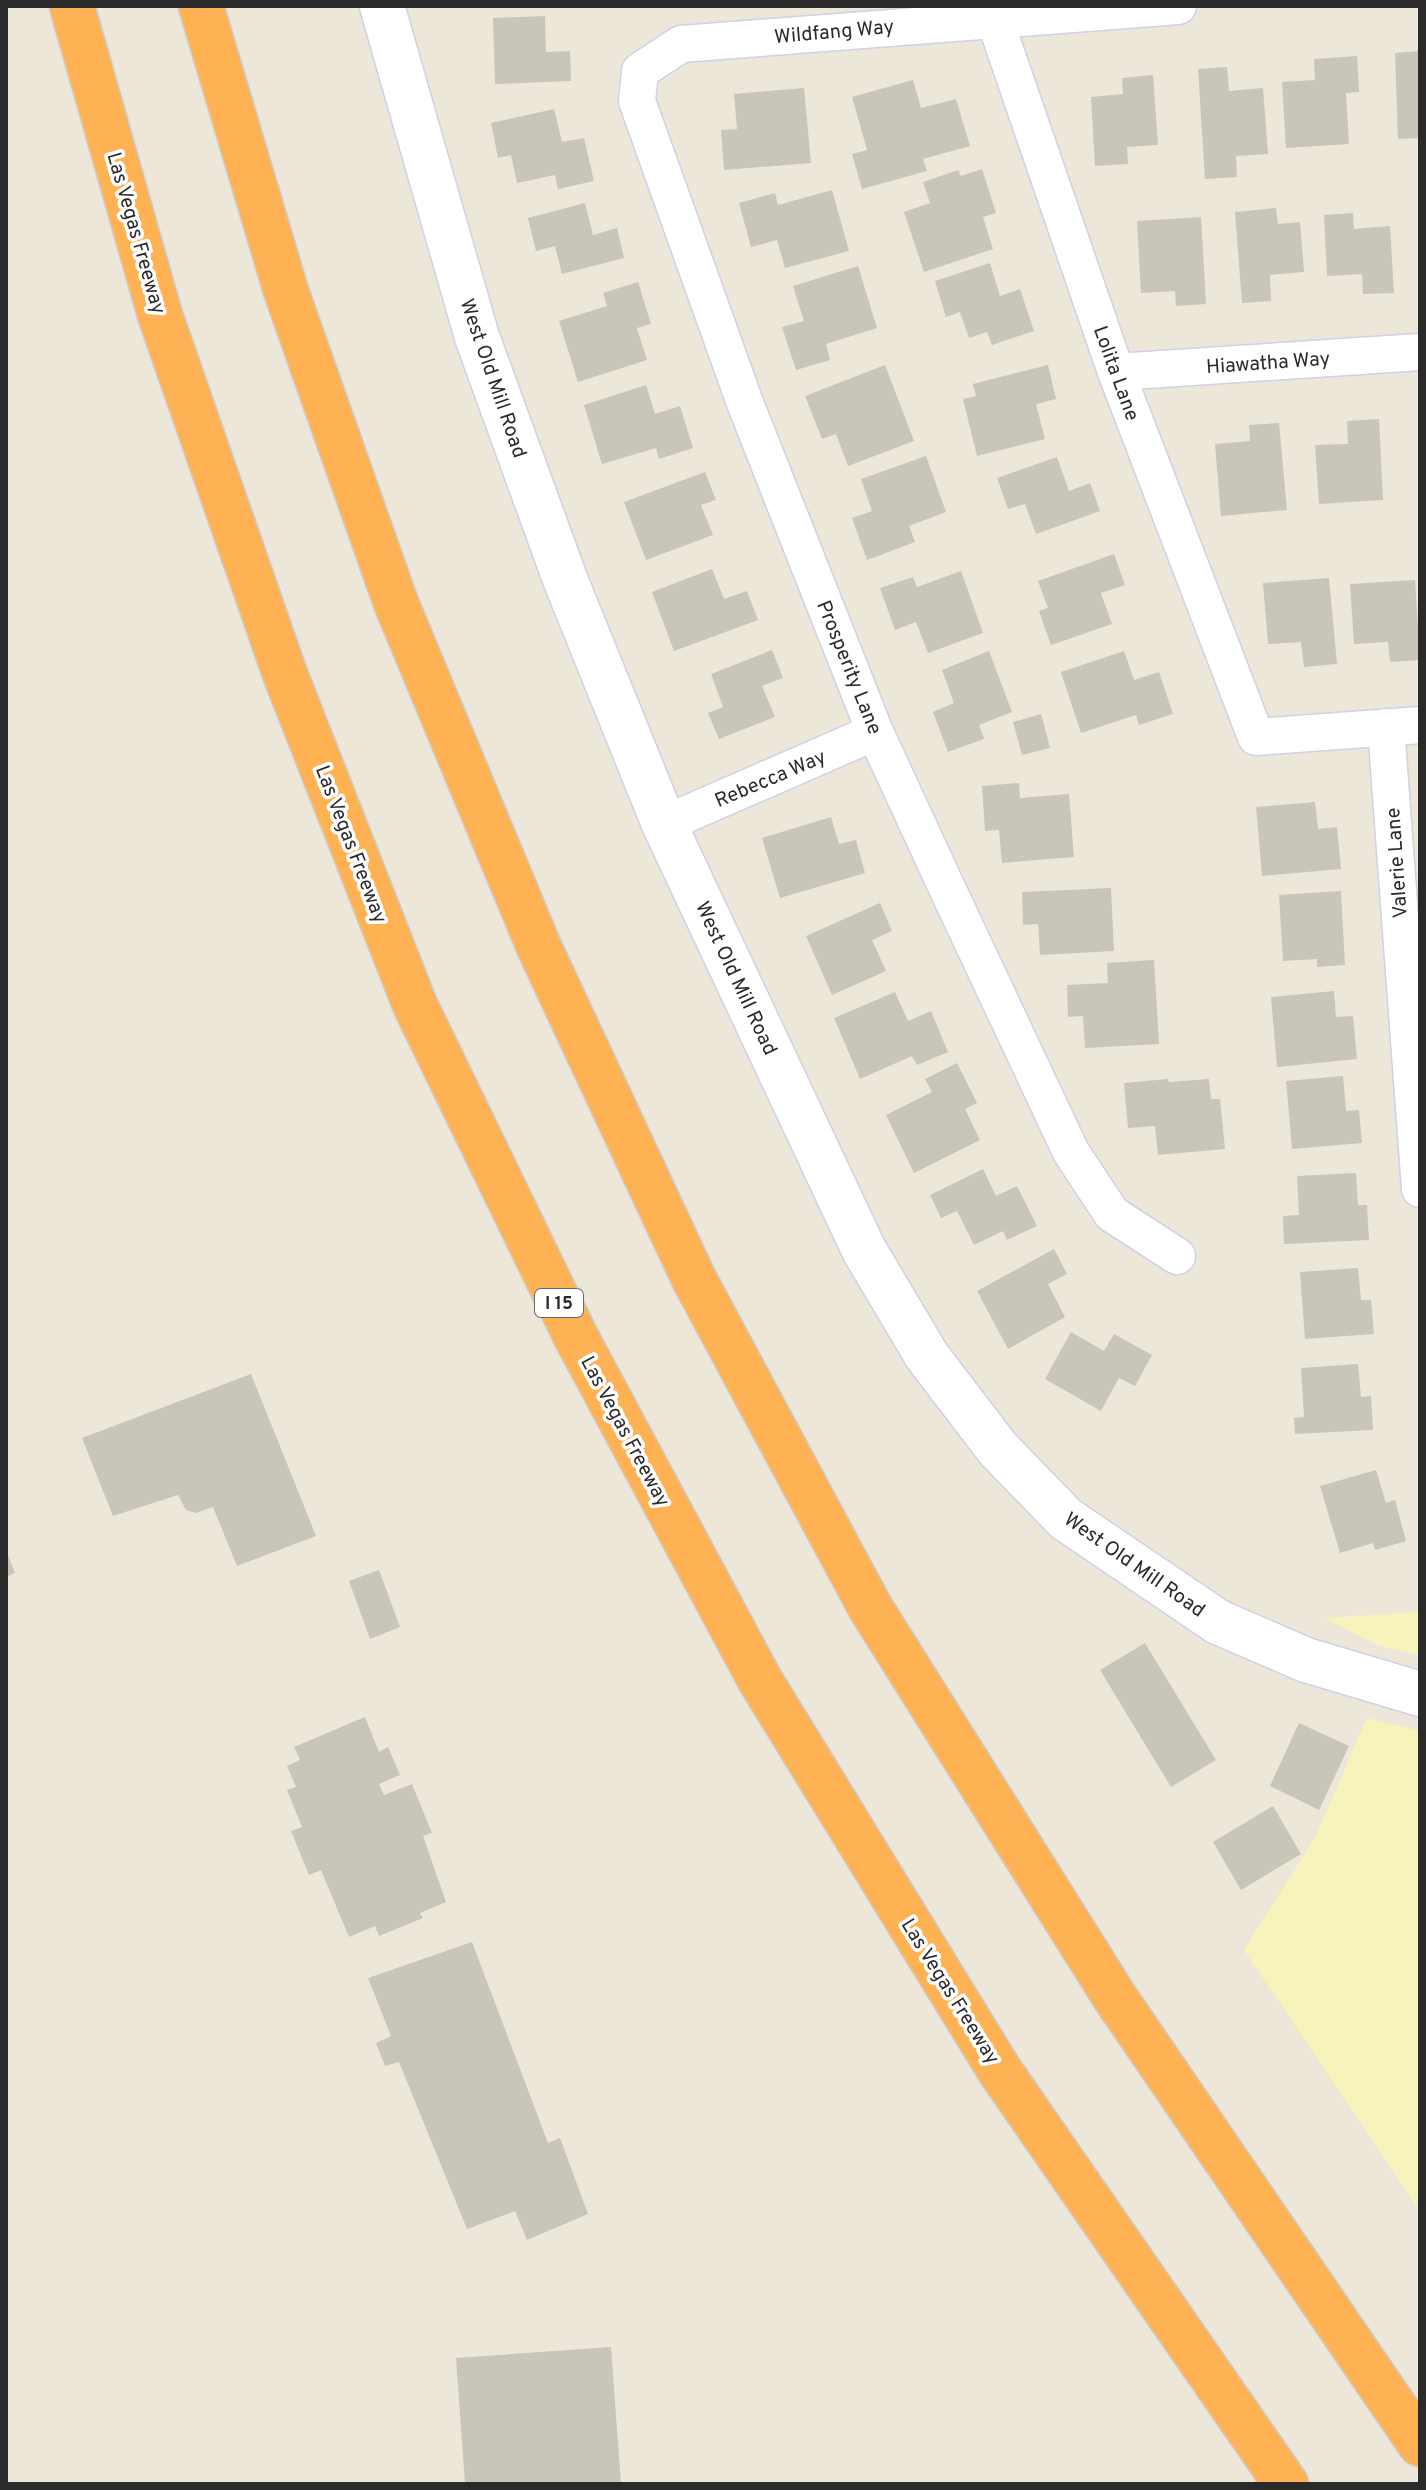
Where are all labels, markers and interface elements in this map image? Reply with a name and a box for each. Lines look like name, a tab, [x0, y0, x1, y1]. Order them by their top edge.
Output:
street label: Wildfang Way	[773, 15, 895, 51]
street label: Las Vegas Freeway	[100, 150, 171, 317]
street label: West Old Mill Road	[453, 296, 532, 462]
street label: Lolita Lane	[1086, 322, 1144, 425]
street label: Hiawatha Way	[1205, 347, 1331, 381]
street label: Prosperity Lane	[809, 597, 887, 739]
street label: Rebecca Way	[711, 745, 830, 815]
street label: Las Vegas Freeway	[308, 762, 392, 927]
street label: Valerie Lane	[1381, 807, 1415, 919]
street label: West Old Mill Road	[688, 898, 782, 1060]
road number: I 15	[535, 1289, 583, 1317]
street label: Las Vegas Freeway	[574, 1352, 675, 1512]
street label: West Old Mill Road	[1058, 1507, 1210, 1624]
street label: Las Vegas Freeway	[894, 1914, 1005, 2070]

